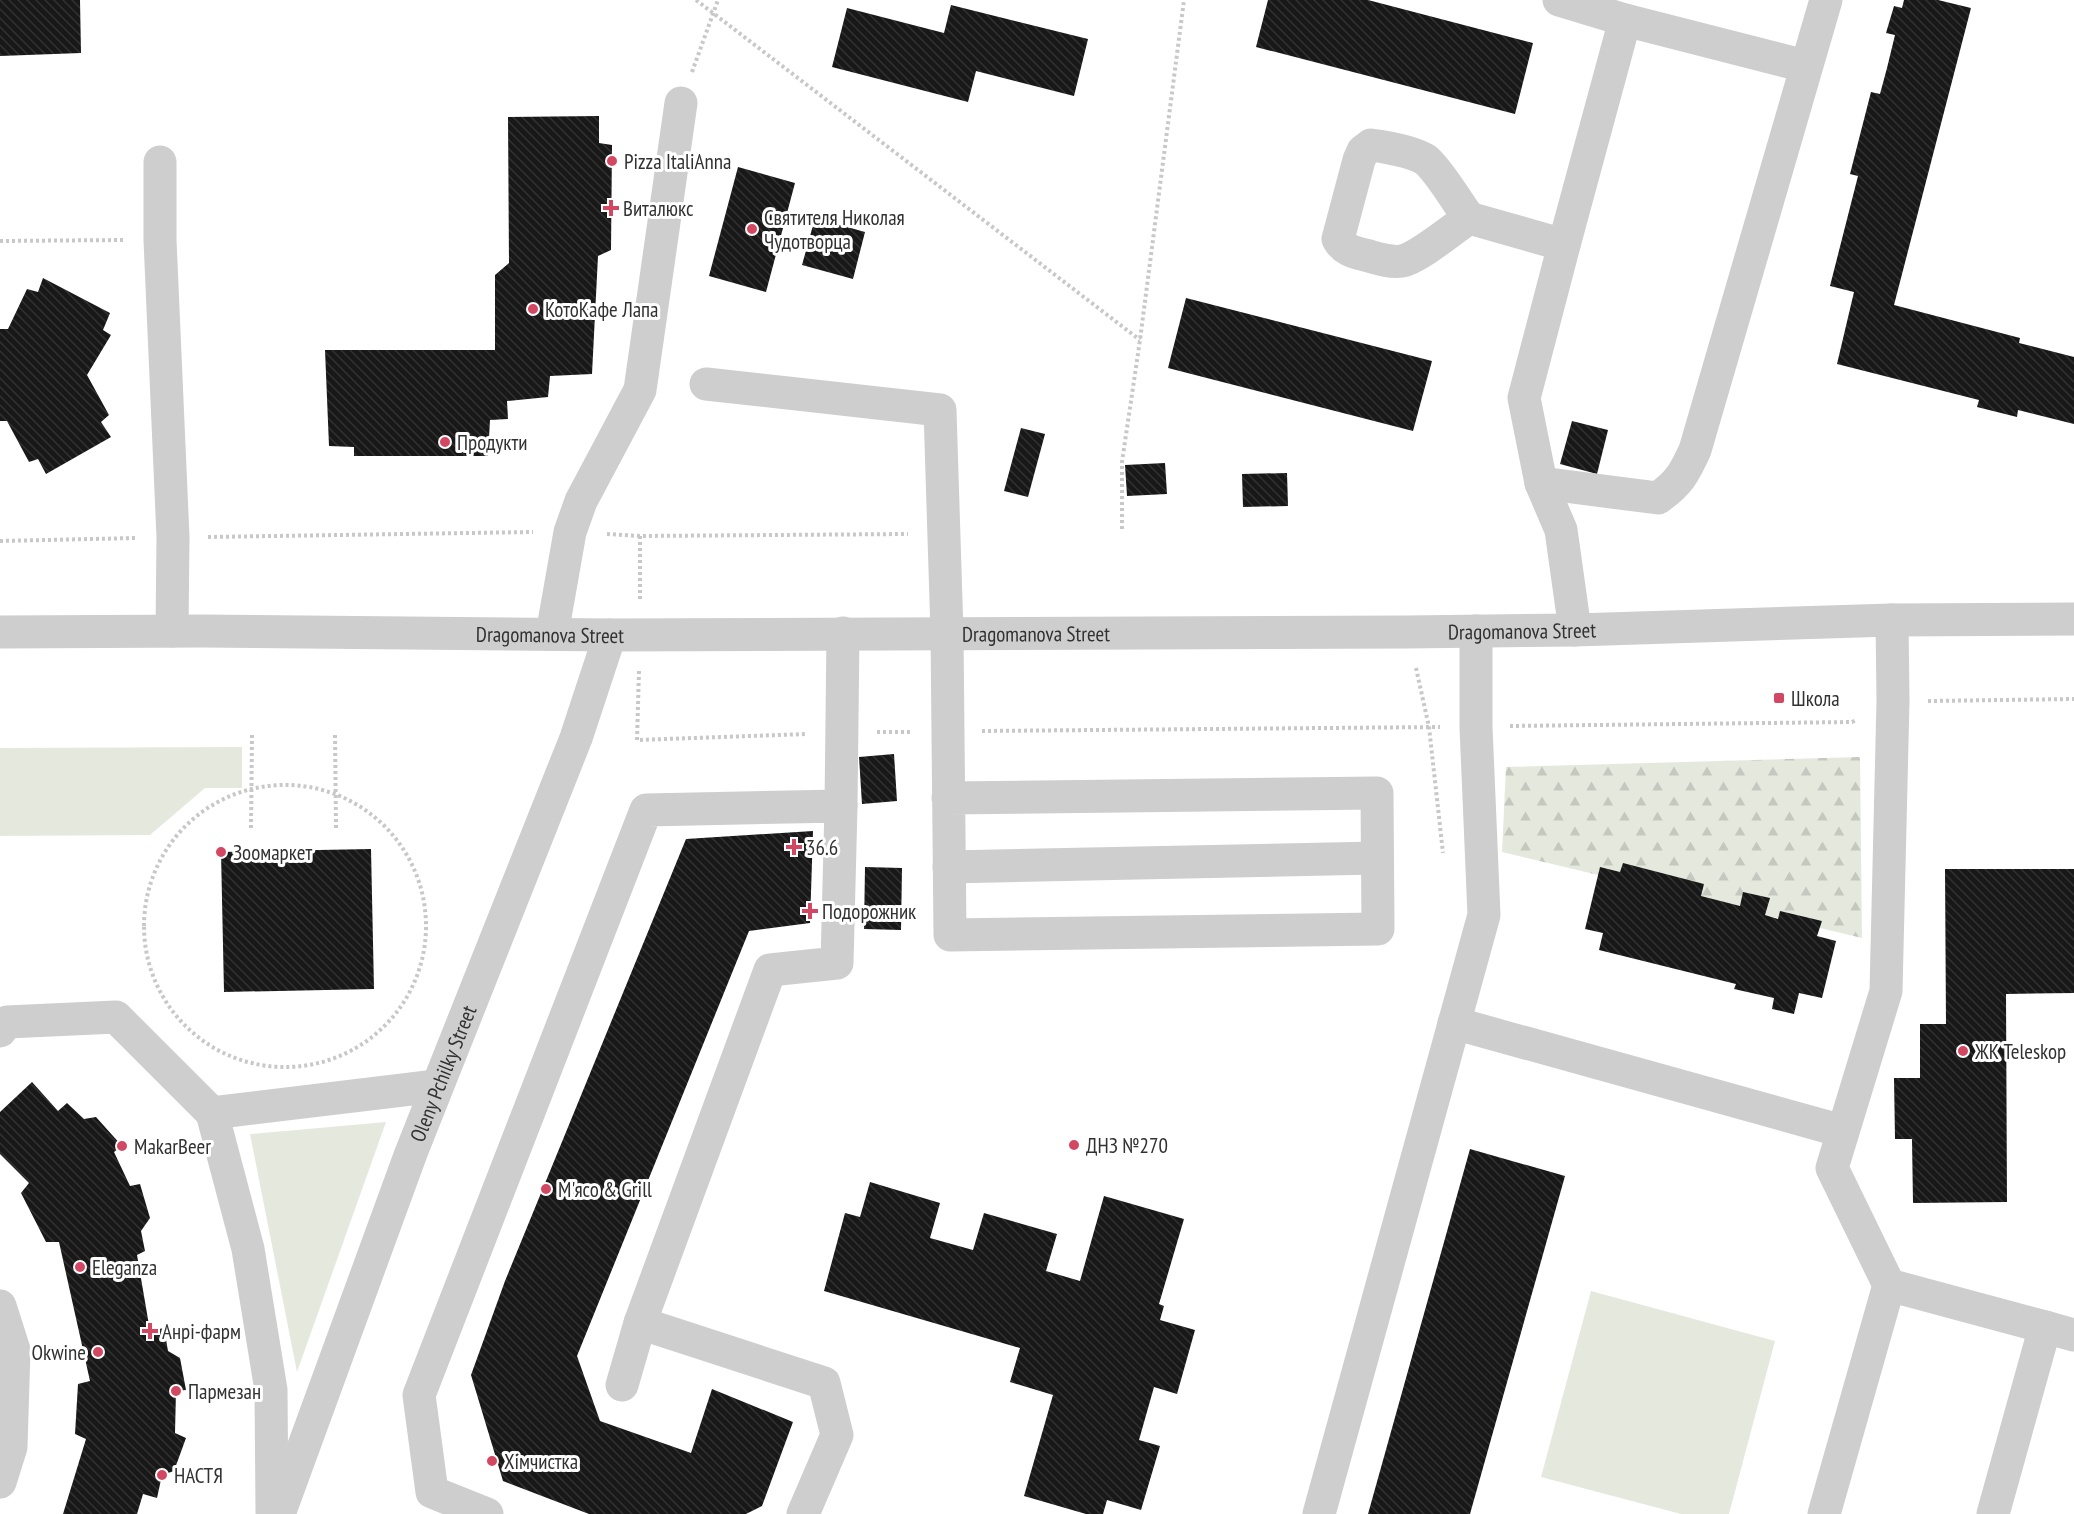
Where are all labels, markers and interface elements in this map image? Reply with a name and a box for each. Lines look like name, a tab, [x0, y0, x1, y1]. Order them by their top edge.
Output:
place label: Pizza ItaliAnna	[624, 148, 731, 175]
marker: Pizza ItaliAnna	[605, 154, 619, 168]
place label: Виталюкс	[623, 195, 694, 222]
marker: Виталюкс	[604, 201, 618, 215]
place label: Святителя Николая Чудотворца	[764, 204, 905, 255]
marker: Святителя Николая Чудотворца	[745, 222, 759, 236]
place label: КотоКафе Лапа	[545, 296, 659, 323]
marker: КотоКафе Лапа	[526, 302, 540, 316]
place label: Продукти	[457, 429, 527, 456]
marker: Продукти	[438, 435, 452, 449]
street label: Dragomanova Street	[1448, 616, 1597, 645]
street label: Dragomanova Street	[476, 620, 624, 649]
street label: Dragomanova Street	[962, 620, 1110, 647]
place label: Школа	[1791, 685, 1840, 712]
marker: Школа	[1772, 691, 1786, 705]
place label: 36.6	[806, 834, 838, 861]
place label: Зоомаркет	[233, 839, 312, 866]
marker: 36.6	[787, 840, 801, 854]
marker: Зоомаркет	[214, 845, 228, 859]
place label: Подорожник	[822, 898, 916, 925]
marker: Подорожник	[803, 904, 817, 918]
street label: Oleny Pchilky Street	[403, 1001, 482, 1146]
place label: ЖК Teleskop	[1974, 1038, 2066, 1065]
marker: ЖК Teleskop	[1956, 1044, 1970, 1058]
place label: ДНЗ №270	[1086, 1132, 1168, 1159]
place label: MakarBeer	[134, 1133, 211, 1160]
marker: ДНЗ №270	[1067, 1138, 1081, 1152]
marker: MakarBeer	[115, 1139, 129, 1153]
place label: М'ясо & Grill	[558, 1176, 652, 1203]
marker: М'ясо & Grill	[539, 1182, 553, 1196]
place label: Eleganza	[92, 1254, 157, 1281]
marker: Eleganza	[73, 1260, 87, 1274]
place label: Анрі-фарм	[162, 1318, 241, 1345]
marker: Анрі-фарм	[143, 1324, 157, 1338]
place label: Okwine	[31, 1339, 86, 1366]
marker: Okwine	[91, 1345, 105, 1359]
place label: Пармезан	[188, 1378, 261, 1405]
marker: Пармезан	[169, 1384, 183, 1398]
place label: Хімчистка	[504, 1448, 578, 1475]
marker: Хімчистка	[485, 1454, 499, 1468]
place label: НАСТЯ	[174, 1462, 223, 1489]
marker: НАСТЯ	[155, 1468, 169, 1482]

